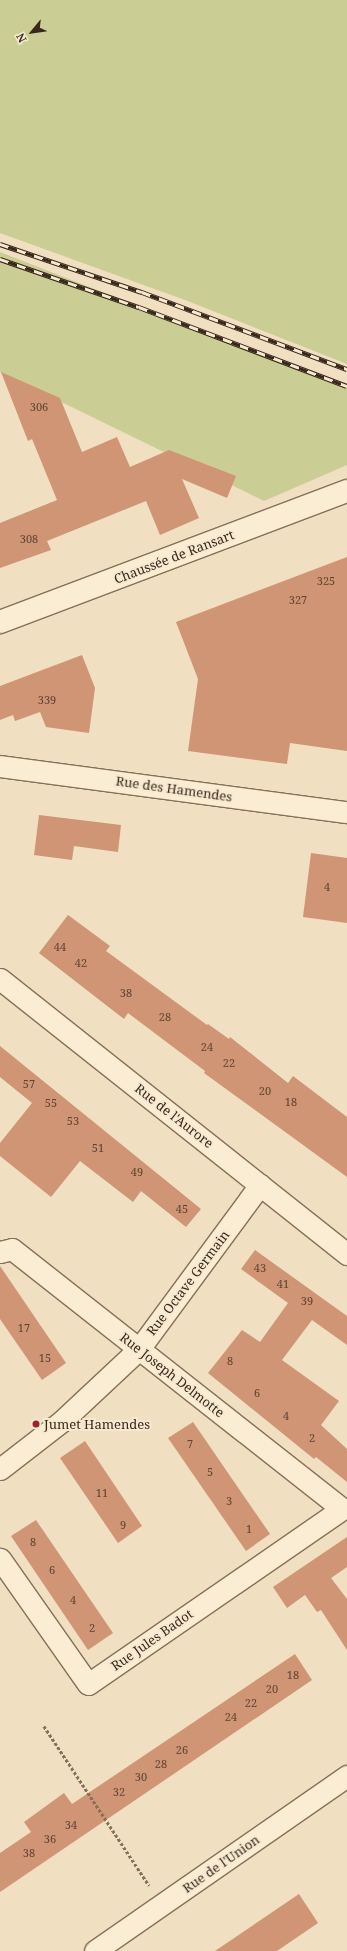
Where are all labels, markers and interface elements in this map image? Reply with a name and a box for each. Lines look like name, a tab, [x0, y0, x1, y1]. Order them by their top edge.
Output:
north arrow	[12, 12, 52, 52]
text: N	[12, 31, 30, 45]
house number: 306	[30, 400, 48, 414]
street label: Chaussée de Ransart	[112, 527, 236, 587]
house number: 308	[20, 532, 38, 546]
house number: 325	[317, 574, 335, 588]
house number: 327	[289, 593, 307, 607]
house number: 339	[38, 693, 56, 707]
street label: Rue des Hamendes	[115, 773, 233, 805]
house number: 4	[324, 880, 330, 894]
house number: 44	[54, 940, 66, 954]
house number: 42	[75, 956, 87, 970]
house number: 38	[120, 986, 132, 1000]
house number: 28	[159, 1010, 171, 1024]
house number: 24	[201, 1040, 213, 1054]
house number: 22	[223, 1056, 235, 1070]
house number: 57	[23, 1077, 35, 1091]
street label: Rue de l'Aurore	[132, 1081, 216, 1151]
house number: 20	[259, 1084, 271, 1098]
house number: 18	[285, 1095, 297, 1109]
house number: 55	[45, 1096, 57, 1110]
house number: 53	[67, 1114, 79, 1128]
house number: 51	[92, 1141, 104, 1155]
house number: 49	[131, 1165, 143, 1179]
house number: 45	[176, 1202, 188, 1216]
street label: Rue Octave Germain	[143, 1227, 233, 1339]
house number: 43	[254, 1261, 266, 1275]
house number: 41	[277, 1277, 289, 1291]
house number: 39	[301, 1294, 313, 1308]
house number: 17	[18, 1321, 30, 1335]
street label: Rue Joseph Delmotte	[117, 1329, 227, 1421]
house number: 15	[39, 1351, 51, 1365]
house number: 8	[227, 1354, 233, 1368]
house number: 6	[254, 1386, 260, 1400]
house number: 4	[283, 1409, 289, 1423]
place label: Jumet Hamendes	[44, 1416, 150, 1432]
marker: Jumet Hamendes	[31, 1419, 41, 1429]
house number: 2	[309, 1431, 315, 1445]
house number: 7	[187, 1437, 193, 1451]
house number: 5	[207, 1465, 213, 1479]
house number: 11	[96, 1486, 108, 1500]
house number: 3	[226, 1494, 232, 1508]
house number: 9	[120, 1518, 126, 1532]
house number: 1	[246, 1522, 252, 1536]
house number: 8	[30, 1535, 36, 1549]
house number: 6	[49, 1563, 55, 1577]
house number: 4	[70, 1593, 76, 1607]
street label: Rue Jules Badot	[108, 1606, 196, 1674]
house number: 2	[89, 1621, 95, 1635]
house number: 18	[287, 1668, 299, 1682]
house number: 20	[266, 1682, 278, 1696]
house number: 22	[245, 1696, 257, 1710]
house number: 24	[225, 1710, 237, 1724]
house number: 26	[176, 1743, 188, 1757]
house number: 28	[155, 1757, 167, 1771]
house number: 30	[135, 1770, 147, 1784]
house number: 32	[113, 1785, 125, 1799]
house number: 34	[65, 1818, 77, 1832]
house number: 36	[44, 1832, 56, 1846]
street label: Rue de l'Union	[180, 1832, 262, 1896]
house number: 38	[23, 1846, 35, 1860]

